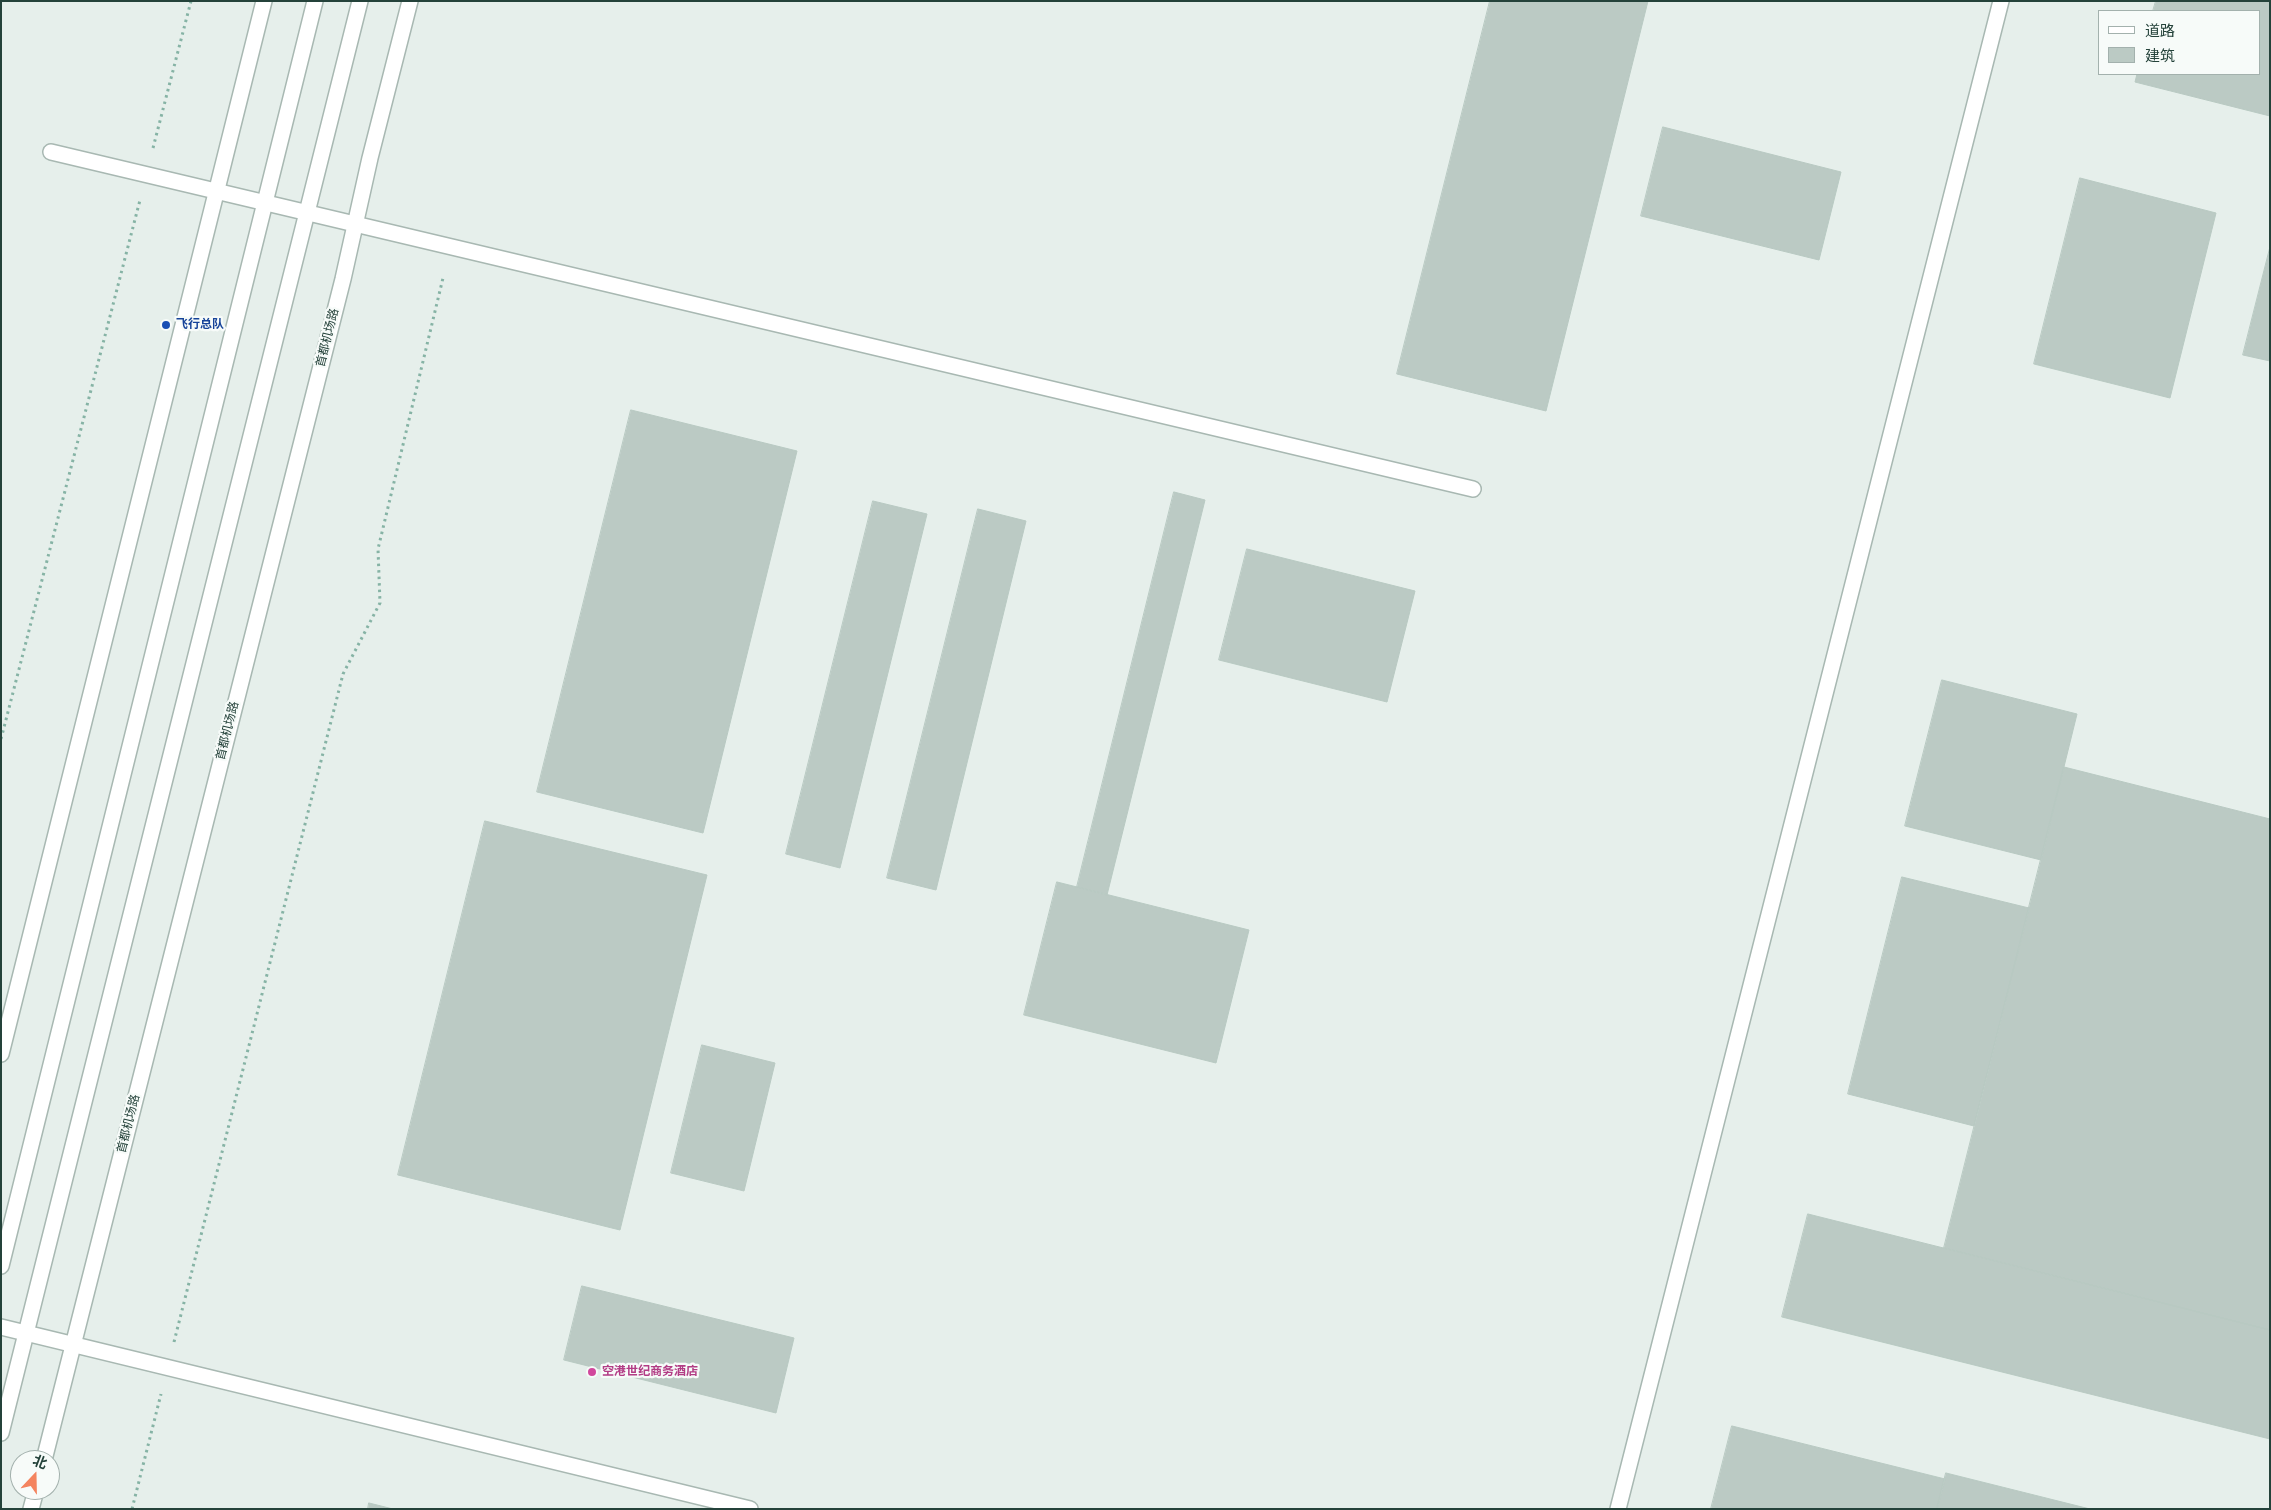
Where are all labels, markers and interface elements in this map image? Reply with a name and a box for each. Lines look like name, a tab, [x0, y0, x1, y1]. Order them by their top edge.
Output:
legend	[2098, 10, 2261, 75]
text: 道路	[2145, 22, 2175, 40]
text: 建筑	[2145, 47, 2175, 65]
street label: 首都机场路	[314, 307, 342, 369]
place label: 飞行总队	[176, 318, 224, 332]
marker: 飞行总队	[160, 319, 172, 331]
street label: 首都机场路	[214, 700, 242, 762]
street label: 首都机场路	[115, 1093, 143, 1155]
place label: 空港世纪商务酒店	[602, 1365, 698, 1379]
marker: 空港世纪商务酒店	[586, 1366, 598, 1378]
north arrow	[10, 1450, 60, 1500]
text: 北	[31, 1452, 49, 1472]

